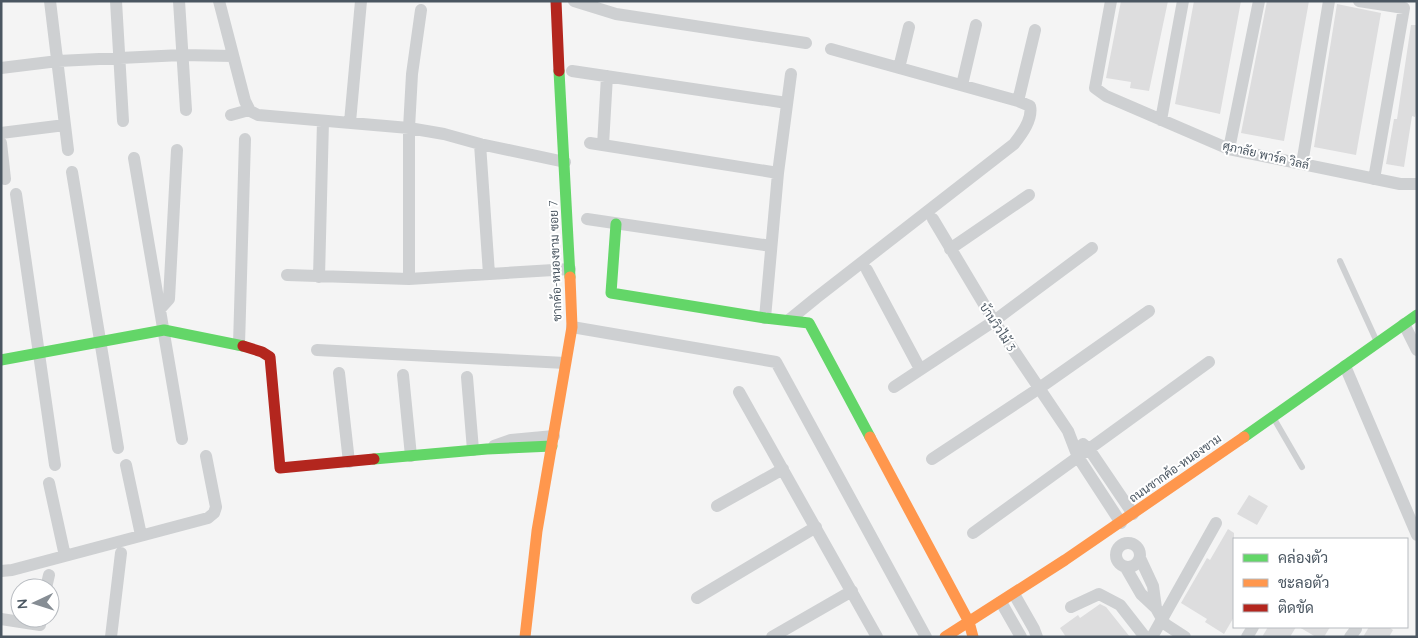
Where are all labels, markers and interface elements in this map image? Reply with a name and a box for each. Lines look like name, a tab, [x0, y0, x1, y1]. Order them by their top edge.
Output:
street label: ศุภาลัย พาร์ค วิลล์	[1221, 138, 1311, 174]
street label: ชากค้อ-หนองขาม ซอย 7	[545, 200, 565, 322]
street label: บ้านวิวไม้ 3	[977, 300, 1019, 354]
street label: ถนนชากค้อ-หนองขาม	[1126, 431, 1224, 505]
legend	[1233, 538, 1408, 628]
text: คล่องตัว	[1278, 548, 1328, 567]
text: ชะลอตัว	[1278, 573, 1329, 592]
north arrow	[10, 578, 60, 628]
text: N	[13, 598, 31, 610]
text: ติดขัด	[1278, 598, 1314, 617]

